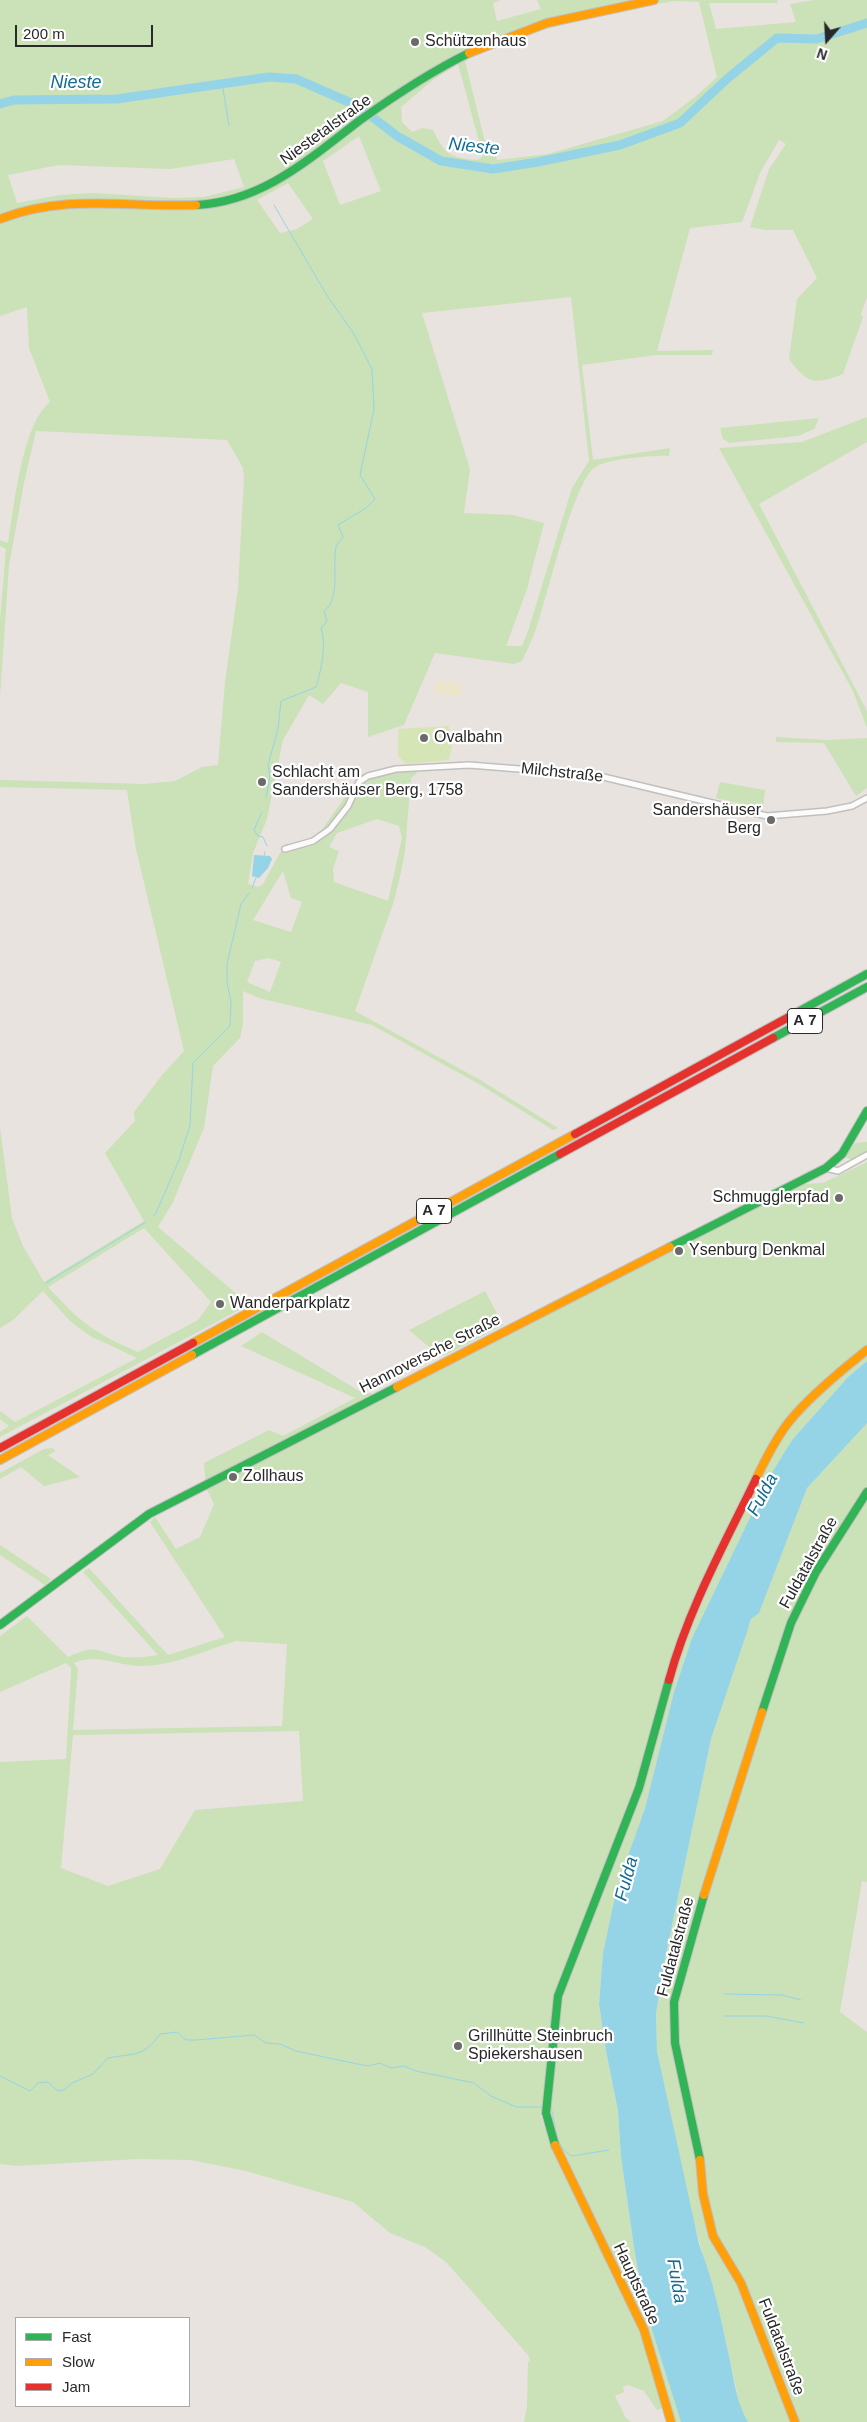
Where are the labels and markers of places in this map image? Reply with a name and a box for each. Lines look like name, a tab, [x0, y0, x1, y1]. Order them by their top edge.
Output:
place label: Schützenhaus	[425, 32, 526, 52]
marker: Schützenhaus	[409, 36, 421, 48]
place label: Ovalbahn	[434, 728, 502, 748]
marker: Ovalbahn	[418, 732, 430, 744]
place label: Schlacht am Sandershäuser Berg, 1758	[272, 763, 463, 801]
marker: Schlacht am Sandershäuser Berg, 1758	[256, 776, 268, 788]
place label: Sandershäuser Berg	[652, 801, 761, 839]
marker: Sandershäuser Berg	[765, 814, 777, 826]
place label: Schmugglerpfad	[712, 1188, 829, 1208]
marker: Schmugglerpfad	[833, 1192, 845, 1204]
place label: Ysenburg Denkmal	[689, 1241, 825, 1261]
marker: Ysenburg Denkmal	[673, 1245, 685, 1257]
place label: Wanderparkplatz	[230, 1294, 350, 1314]
marker: Wanderparkplatz	[214, 1298, 226, 1310]
place label: Zollhaus	[243, 1467, 303, 1487]
marker: Zollhaus	[227, 1471, 239, 1483]
place label: Grillhütte Steinbruch Spiekershausen	[468, 2027, 613, 2065]
marker: Grillhütte Steinbruch Spiekershausen	[452, 2040, 464, 2052]

